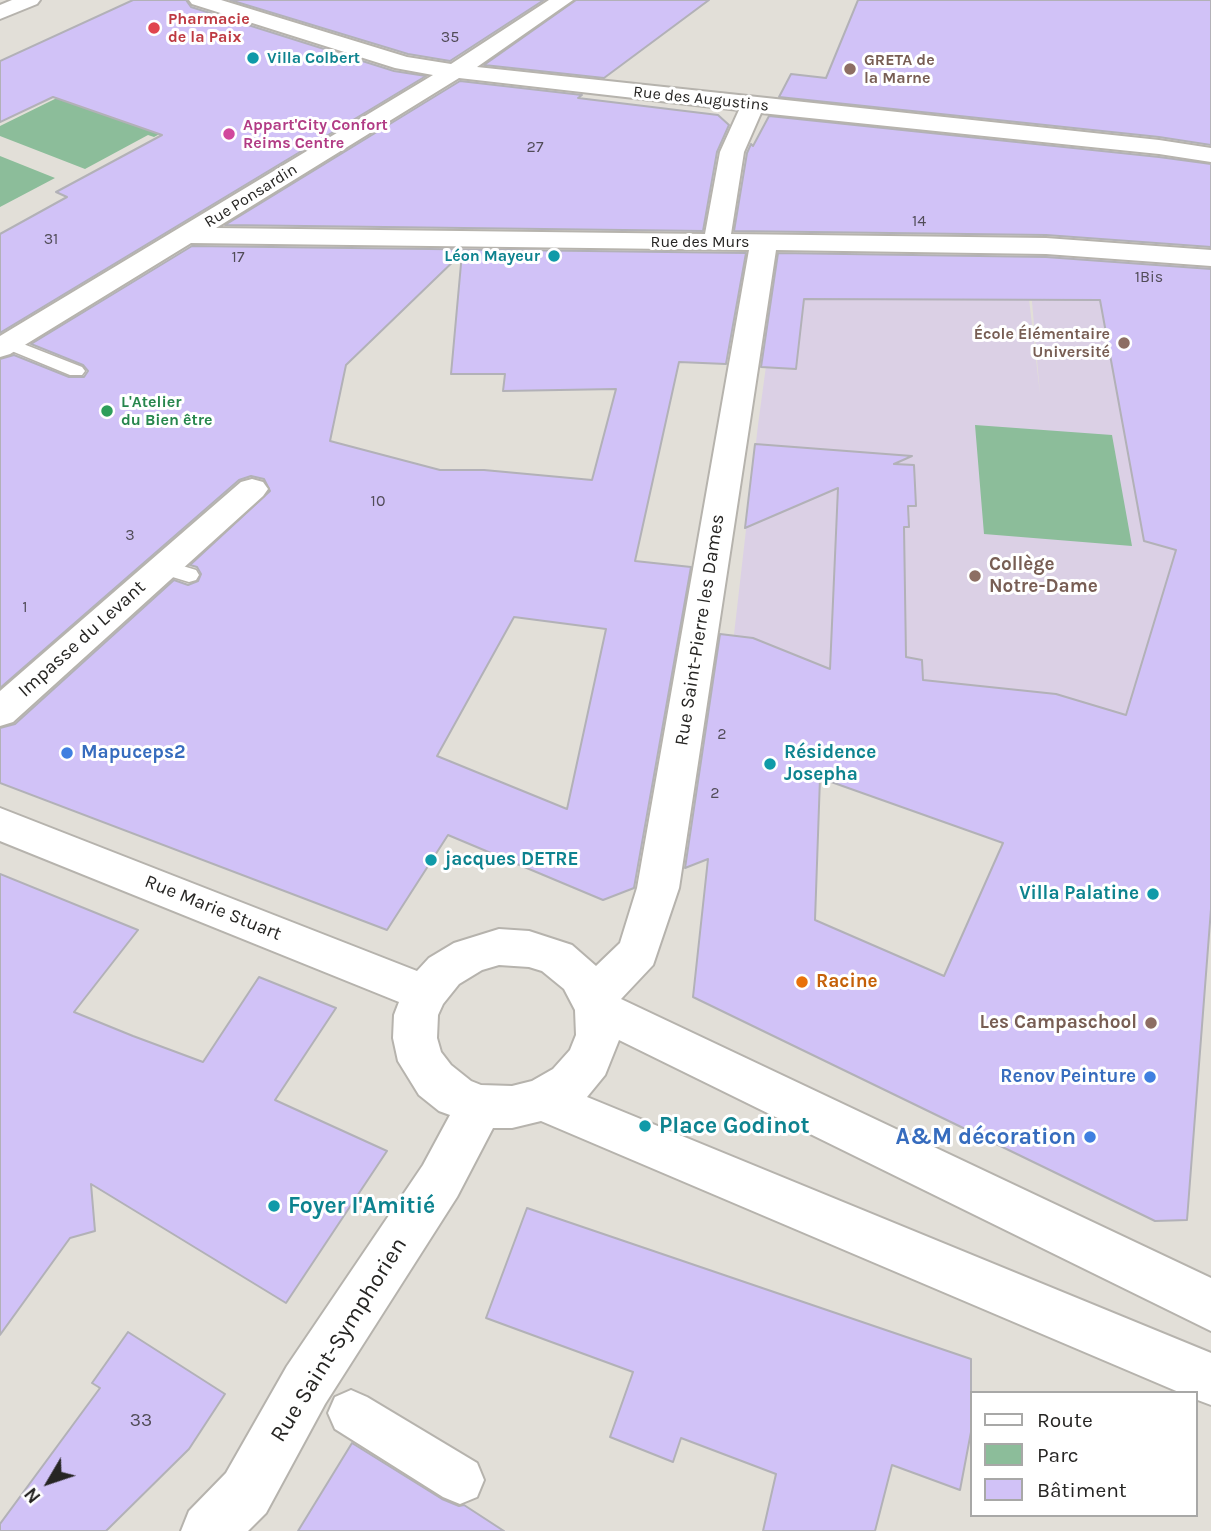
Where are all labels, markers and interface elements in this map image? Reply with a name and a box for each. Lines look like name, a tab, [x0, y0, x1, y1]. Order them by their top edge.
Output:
place label: Pharmacie de la Paix	[168, 9, 250, 47]
marker: Pharmacie de la Paix	[146, 20, 162, 36]
house number: 35	[441, 27, 459, 47]
place label: Villa Colbert	[267, 48, 360, 68]
marker: Villa Colbert	[245, 50, 261, 66]
place label: GRETA de la Marne	[864, 50, 935, 88]
marker: GRETA de la Marne	[842, 61, 858, 77]
street label: Rue des Augustins	[632, 82, 770, 116]
place label: Appart'City Confort Reims Centre	[243, 115, 388, 153]
marker: Appart'City Confort Reims Centre	[221, 126, 237, 142]
house number: 27	[527, 137, 543, 157]
street label: Rue Ponsardin	[201, 160, 301, 232]
house number: 14	[912, 211, 926, 231]
house number: 31	[44, 229, 58, 249]
street label: Rue des Murs	[651, 232, 749, 252]
place label: Léon Mayeur	[444, 246, 540, 266]
house number: 17	[232, 247, 244, 267]
marker: Léon Mayeur	[546, 248, 562, 264]
house number: 1Bis	[1135, 267, 1163, 287]
place label: École Élémentaire Université	[974, 324, 1110, 362]
marker: École Élémentaire Université	[1116, 335, 1132, 351]
place label: L'Atelier du Bien être	[121, 392, 213, 430]
marker: L'Atelier du Bien être	[99, 403, 115, 419]
house number: 10	[371, 491, 385, 511]
street label: Rue Saint-Pierre les Dames	[670, 513, 730, 747]
house number: 3	[125, 525, 135, 545]
place label: Collège Notre-Dame	[989, 554, 1098, 598]
marker: Collège Notre-Dame	[967, 568, 983, 584]
street label: Impasse du Levant	[14, 576, 150, 702]
house number: 1	[22, 597, 28, 617]
house number: 2	[717, 724, 727, 744]
place label: Mapuceps2	[81, 742, 185, 764]
place label: Résidence Josepha	[784, 742, 876, 786]
marker: Mapuceps2	[59, 745, 75, 761]
marker: Résidence Josepha	[762, 756, 778, 772]
house number: 2	[710, 783, 720, 803]
place label: jacques DETRE	[445, 849, 579, 871]
marker: jacques DETRE	[423, 852, 439, 868]
street label: Rue Marie Stuart	[141, 870, 285, 946]
place label: Villa Palatine	[1019, 883, 1139, 905]
marker: Villa Palatine	[1145, 886, 1161, 902]
place label: Racine	[816, 971, 878, 993]
marker: Racine	[794, 974, 810, 990]
place label: Les Campaschool	[980, 1012, 1137, 1034]
marker: Les Campaschool	[1143, 1015, 1159, 1031]
place label: Renov Peinture	[1000, 1066, 1136, 1088]
marker: Renov Peinture	[1142, 1069, 1158, 1085]
place label: Place Godinot	[659, 1112, 810, 1140]
marker: Place Godinot	[637, 1118, 653, 1134]
place label: A&M décoration	[896, 1123, 1076, 1151]
marker: A&M décoration	[1082, 1129, 1098, 1145]
place label: Foyer l'Amitié	[288, 1192, 435, 1220]
marker: Foyer l'Amitié	[266, 1198, 282, 1214]
street label: Rue Saint-Symphorien	[265, 1233, 413, 1447]
legend	[970, 1391, 1197, 1517]
text: Route	[1037, 1408, 1093, 1432]
house number: 33	[130, 1410, 152, 1432]
text: Parc	[1037, 1443, 1079, 1467]
north arrow	[14, 1447, 84, 1517]
text: Bâtiment	[1037, 1478, 1127, 1502]
text: N	[20, 1483, 46, 1507]

